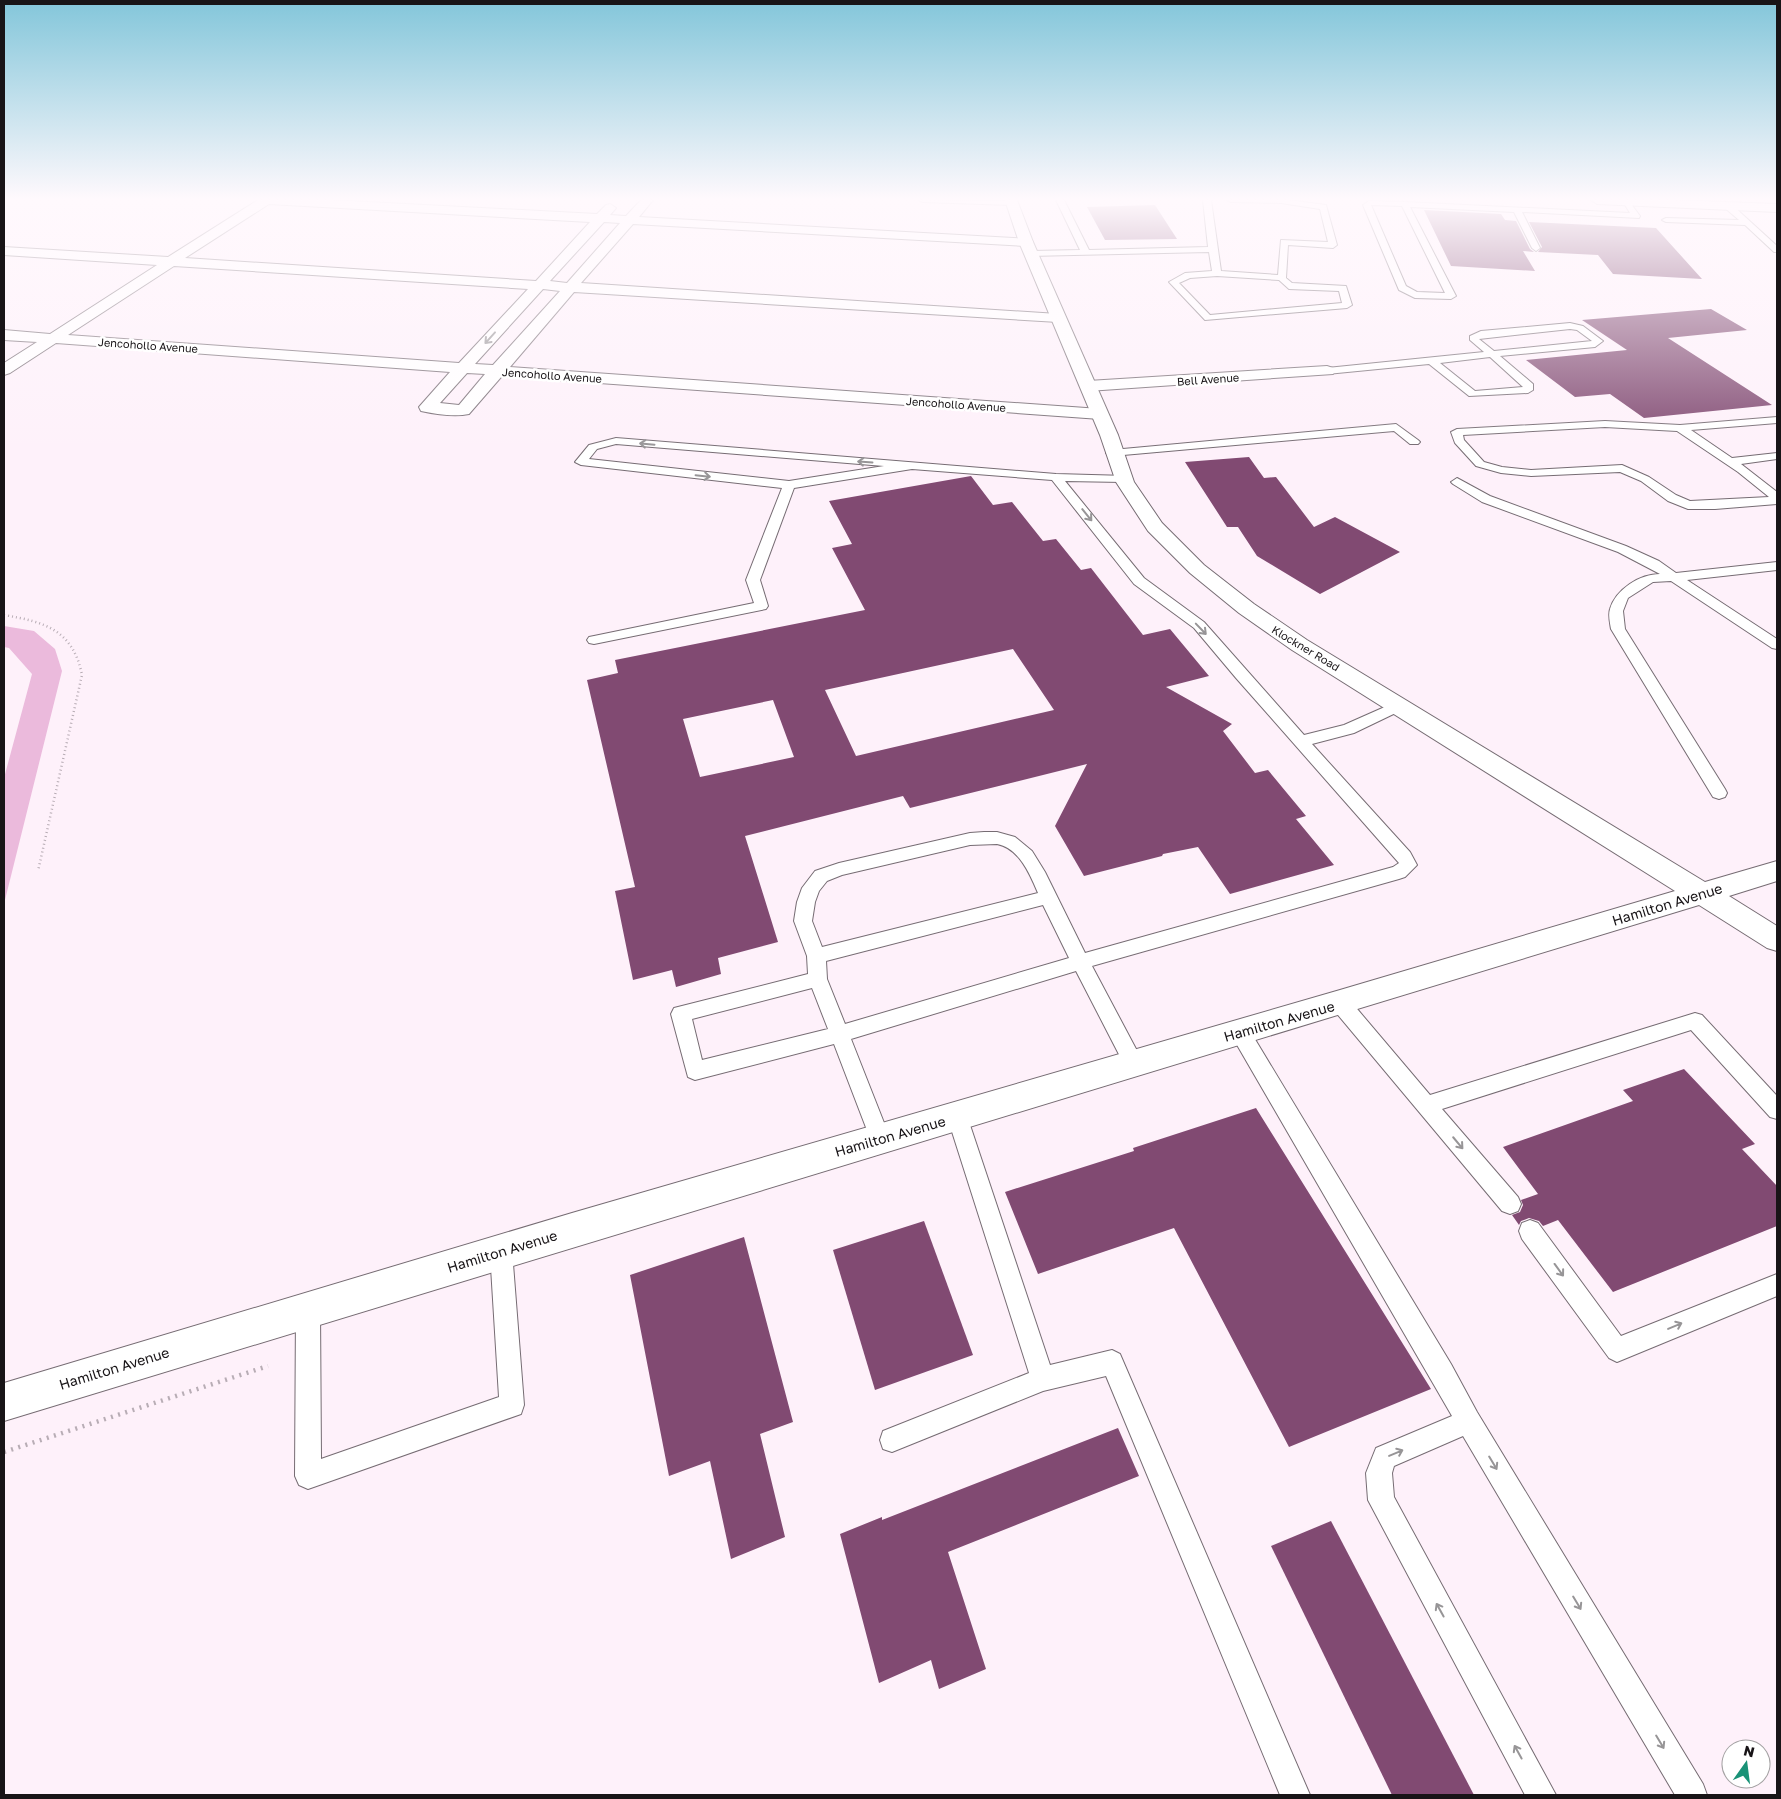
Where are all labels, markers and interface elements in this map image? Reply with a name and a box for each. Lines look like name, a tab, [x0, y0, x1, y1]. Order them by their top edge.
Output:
one-way arrow	[484, 332, 495, 345]
street label: Jencohollo Avenue	[98, 335, 198, 355]
street label: Jencohollo Avenue	[502, 365, 602, 385]
street label: Bell Avenue	[1176, 370, 1240, 388]
street label: Jencohollo Avenue	[906, 394, 1006, 414]
one-way arrow	[640, 439, 656, 449]
one-way arrow	[857, 457, 873, 466]
one-way arrow	[695, 472, 711, 481]
one-way arrow	[1081, 508, 1092, 521]
one-way arrow	[1195, 622, 1207, 635]
street label: Klockner Road	[1270, 623, 1342, 673]
street label: Hamilton Avenue	[1610, 879, 1724, 929]
street label: Hamilton Avenue	[1222, 997, 1336, 1045]
street label: Hamilton Avenue	[833, 1112, 947, 1160]
one-way arrow	[1452, 1136, 1464, 1149]
street label: Hamilton Avenue	[445, 1226, 559, 1276]
one-way arrow	[1554, 1263, 1564, 1277]
one-way arrow	[1668, 1320, 1683, 1329]
street label: Hamilton Avenue	[57, 1343, 171, 1393]
one-way arrow	[1388, 1447, 1403, 1457]
one-way arrow	[1489, 1456, 1499, 1470]
one-way arrow	[1572, 1595, 1582, 1609]
one-way arrow	[1435, 1602, 1445, 1617]
one-way arrow	[1656, 1734, 1666, 1748]
north arrow	[1721, 1739, 1771, 1789]
text: N	[1742, 1741, 1756, 1760]
one-way arrow	[1512, 1746, 1522, 1760]

